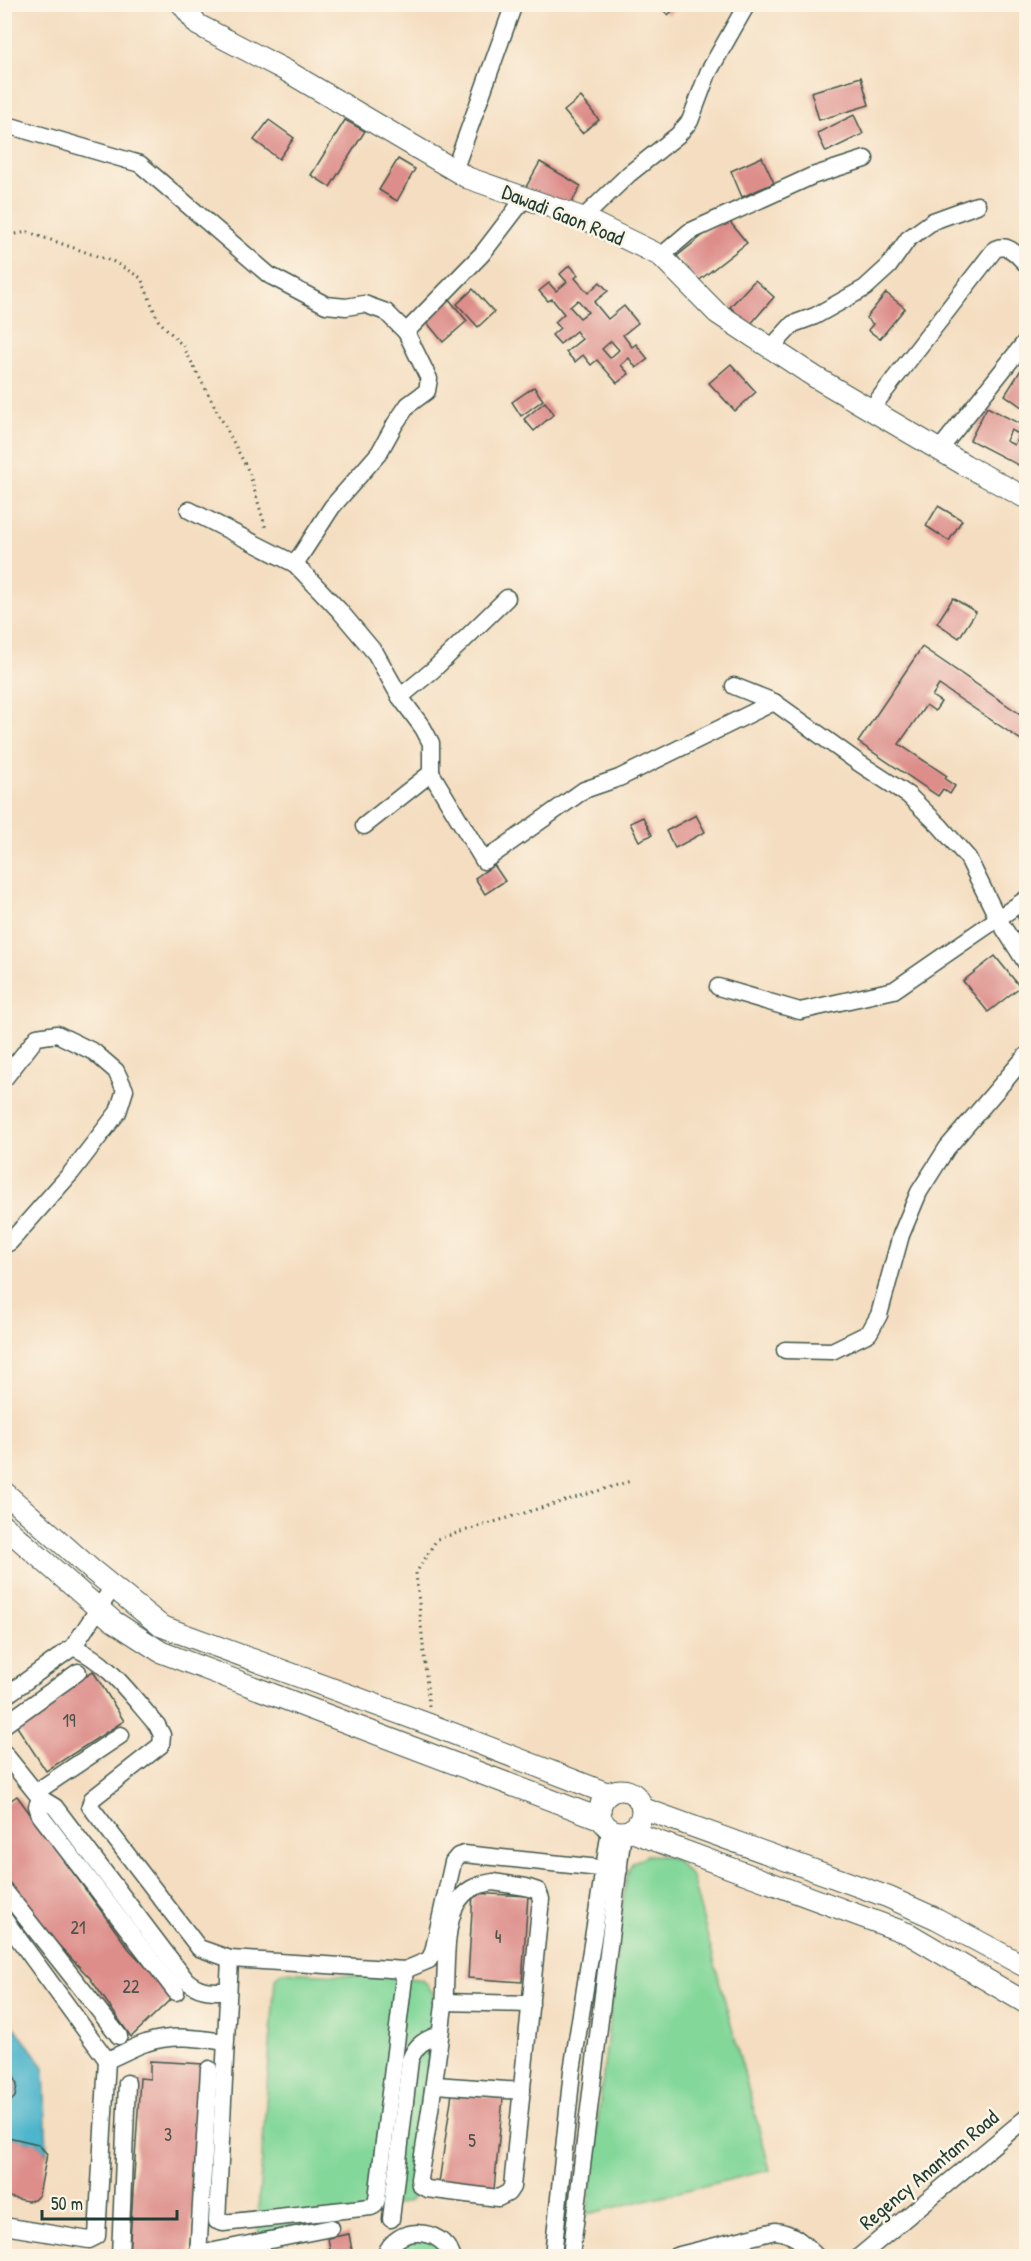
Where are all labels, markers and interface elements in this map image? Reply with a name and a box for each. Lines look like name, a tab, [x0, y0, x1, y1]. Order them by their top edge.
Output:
street label: Dawadi Gaon Road	[498, 177, 629, 252]
house number: 19	[62, 1708, 76, 1733]
house number: 21	[71, 1915, 85, 1940]
house number: 4	[495, 1924, 502, 1949]
house number: 22	[123, 1974, 140, 1999]
street label: Regency Anantam Road	[853, 2103, 1004, 2236]
house number: 3	[164, 2122, 172, 2147]
house number: 5	[468, 2128, 476, 2153]
scale bar	[42, 2183, 177, 2221]
text: 50 m	[51, 2191, 83, 2216]

